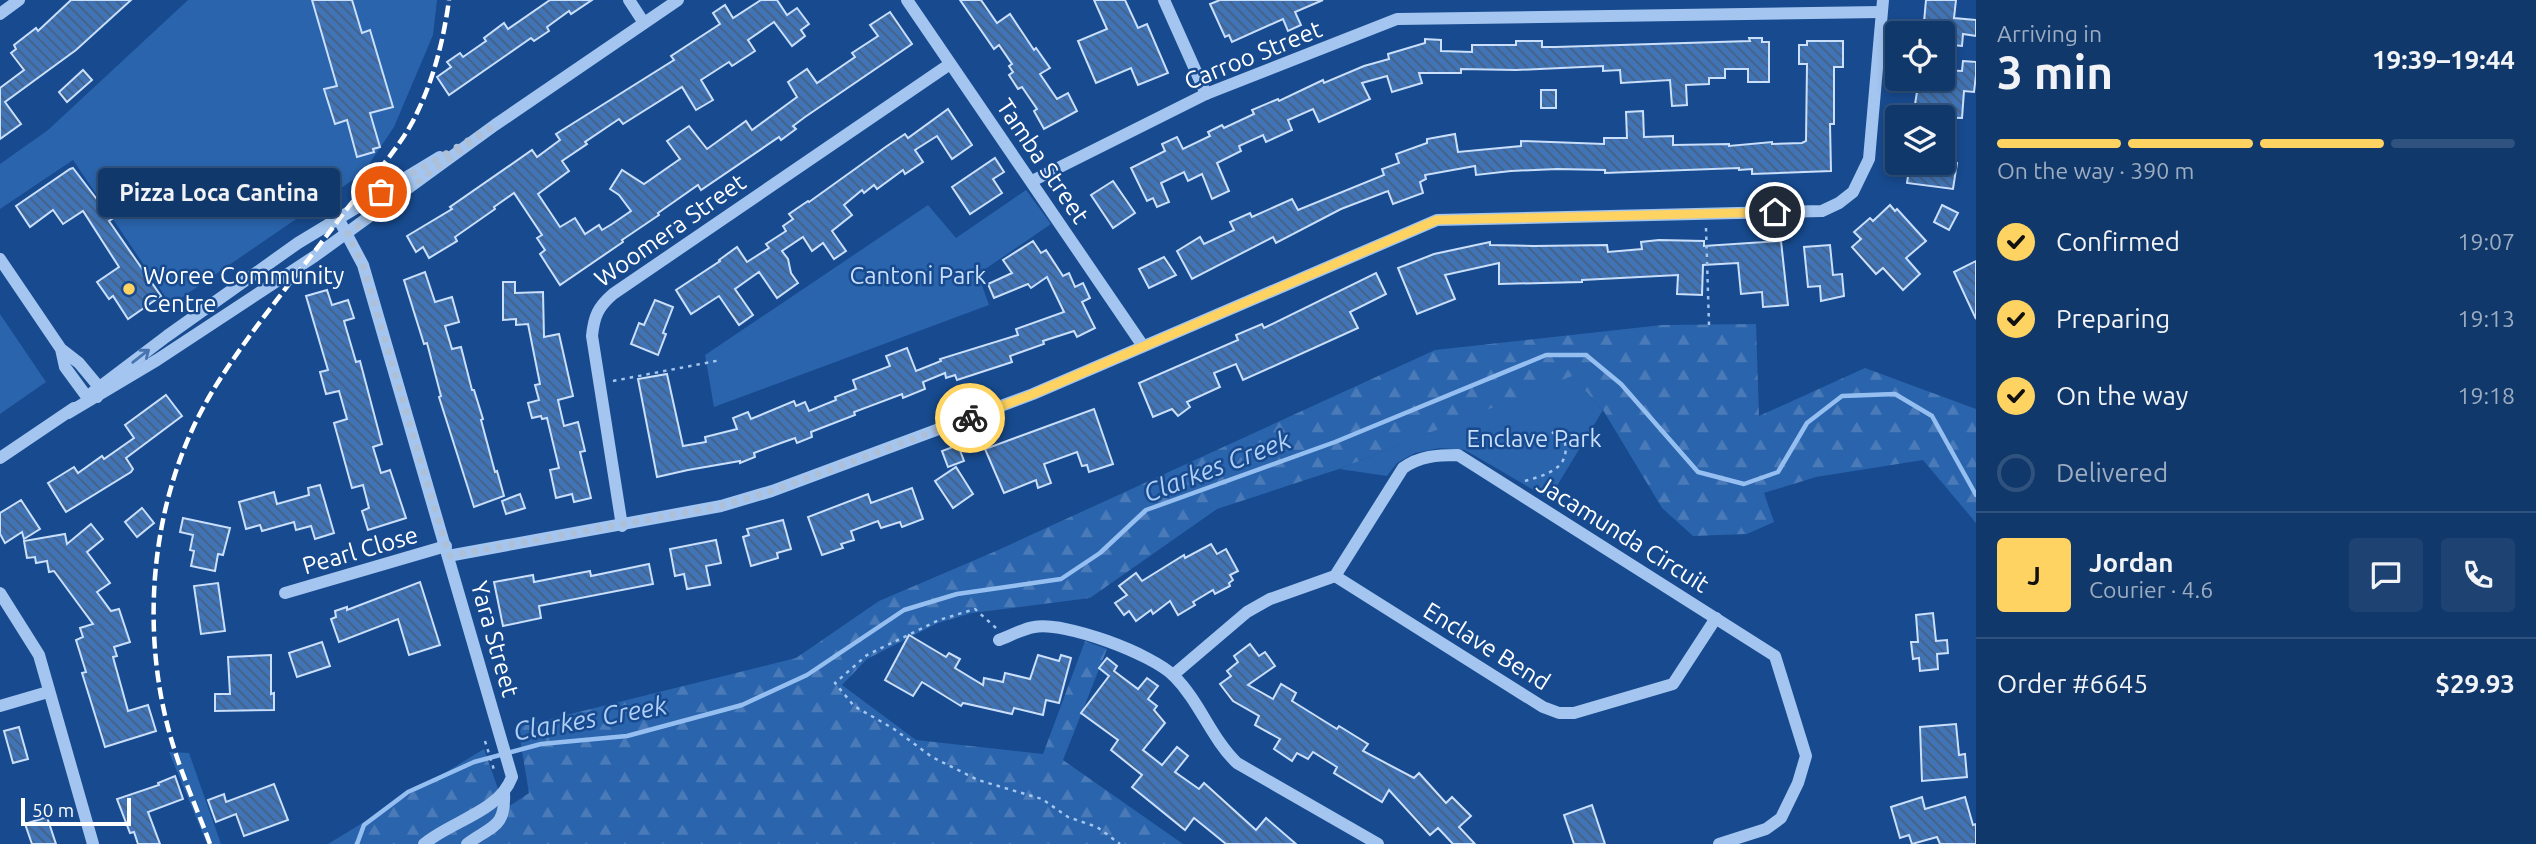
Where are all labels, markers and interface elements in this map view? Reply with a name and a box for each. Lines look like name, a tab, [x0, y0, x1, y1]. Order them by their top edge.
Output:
street label: Carroo Street	[1180, 15, 1326, 95]
map controls	[1885, 21, 1955, 175]
button: locate	[1885, 21, 1955, 91]
text: Arriving in	[1997, 21, 2102, 46]
text: 19:39–19:44	[2372, 45, 2515, 74]
text: 3 min	[1997, 46, 2113, 98]
street label: Tamba Street	[991, 94, 1095, 229]
button: layers	[1885, 105, 1955, 175]
text: On the way · 390 m	[1997, 158, 2194, 183]
pin	[351, 162, 411, 222]
callout: Pizza Loca Cantina	[98, 168, 339, 216]
street label: Woomera Street	[589, 168, 751, 292]
icon: bag	[362, 173, 400, 211]
text: Pizza Loca Cantina	[119, 180, 319, 205]
pin	[1745, 182, 1805, 242]
icon: home	[1756, 193, 1794, 231]
icon: check	[1997, 223, 2035, 261]
text: Confirmed	[2056, 227, 2180, 256]
text: 19:07	[2457, 229, 2515, 254]
place label: Woree Community Centre	[143, 262, 345, 317]
park label: Cantoni Park	[850, 262, 986, 289]
marker: Woree Community Centre	[121, 281, 137, 297]
icon: check	[1997, 300, 2035, 338]
text: Preparing	[2056, 304, 2170, 333]
text: 19:13	[2457, 306, 2515, 331]
one-way arrow	[131, 349, 150, 363]
icon: check	[1997, 377, 2035, 415]
text: On the way	[2056, 381, 2188, 410]
courier	[935, 383, 1005, 453]
text: 19:18	[2457, 383, 2515, 408]
icon: bike	[951, 399, 989, 437]
water label: Clarkes Creek	[1139, 424, 1295, 507]
park label: Enclave Park	[1466, 425, 1602, 452]
text: Delivered	[2056, 458, 2168, 487]
street label: Jacamunda Circuit	[1532, 470, 1714, 598]
street label: Pearl Close	[299, 521, 421, 579]
button: chat	[2349, 538, 2423, 612]
button: phone	[2441, 538, 2515, 612]
text: Jordan	[2089, 548, 2174, 577]
text: J	[2027, 561, 2041, 590]
text: Courier · 4.6	[2089, 577, 2213, 602]
street label: Yara Street	[466, 578, 525, 701]
street label: Enclave Bend	[1419, 596, 1555, 696]
text: Order #6645	[1997, 669, 2148, 698]
text: $29.93	[2435, 669, 2515, 698]
water label: Clarkes Creek	[511, 690, 670, 746]
scale bar	[21, 795, 131, 827]
text: 50 m	[32, 799, 74, 821]

